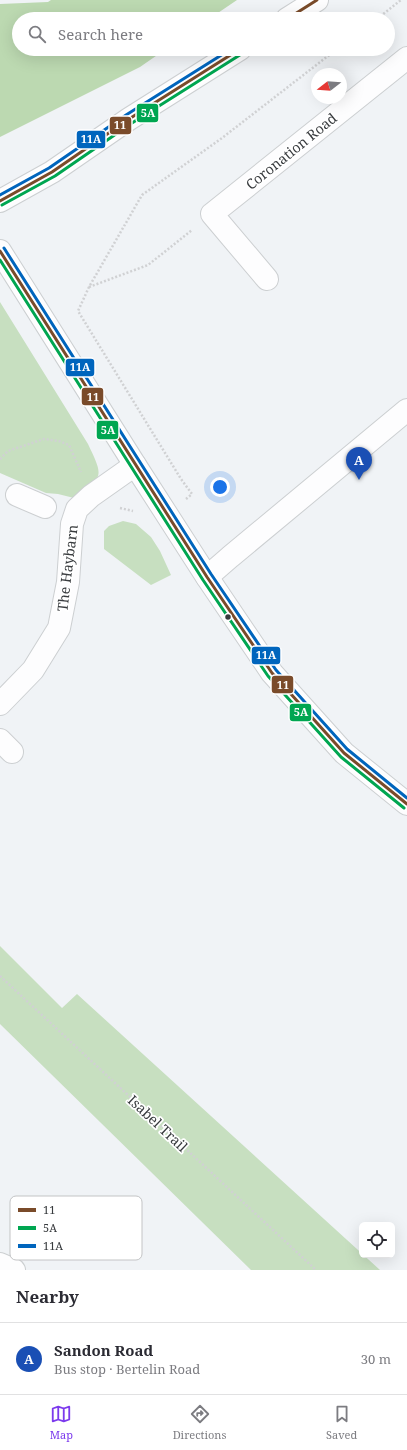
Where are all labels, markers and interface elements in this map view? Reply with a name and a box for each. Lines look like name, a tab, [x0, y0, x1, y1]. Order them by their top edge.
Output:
search box	[12, 12, 395, 56]
icon: search	[26, 23, 48, 45]
text: Search here	[58, 24, 143, 44]
north arrow	[311, 68, 347, 104]
line badge: 5A	[136, 103, 159, 123]
text: 5A	[141, 105, 156, 120]
street label: Coronation Road	[241, 108, 341, 194]
line badge: 11	[109, 116, 132, 135]
text: 11	[114, 117, 126, 132]
line badge: 11A	[76, 130, 106, 149]
text: 11A	[81, 131, 102, 146]
line badge: 11A	[65, 358, 95, 377]
text: 11A	[70, 359, 91, 374]
line badge: 11	[81, 387, 104, 406]
text: 11	[87, 389, 99, 404]
line badge: 5A	[96, 420, 119, 440]
text: 5A	[101, 422, 116, 437]
pin: A	[346, 447, 372, 480]
your location	[210, 477, 230, 497]
street label: The Haybarn	[52, 524, 82, 612]
unlabelled marker	[223, 612, 233, 622]
line badge: 11A	[251, 646, 281, 665]
text: 11A	[256, 647, 277, 662]
line badge: 11	[271, 675, 294, 694]
text: 11	[277, 677, 289, 692]
line badge: 5A	[289, 703, 312, 722]
text: 5A	[294, 704, 309, 719]
street label: Isabel Trail	[124, 1090, 192, 1156]
legend	[10, 1196, 142, 1260]
text: 11	[43, 1202, 55, 1217]
text: 5A	[43, 1220, 57, 1235]
map controls	[359, 1222, 395, 1258]
button: locate	[359, 1222, 395, 1258]
text: 11A	[43, 1238, 63, 1253]
text: Nearby	[16, 1285, 79, 1308]
text: Sandon Road	[54, 1340, 153, 1360]
text: A	[24, 1350, 34, 1368]
text: 30 m	[361, 1350, 391, 1368]
text: Bus stop · Bertelin Road	[54, 1360, 200, 1378]
tab: Map	[50, 1403, 73, 1442]
tab: Directions	[173, 1403, 226, 1442]
tab: Saved	[326, 1403, 357, 1442]

